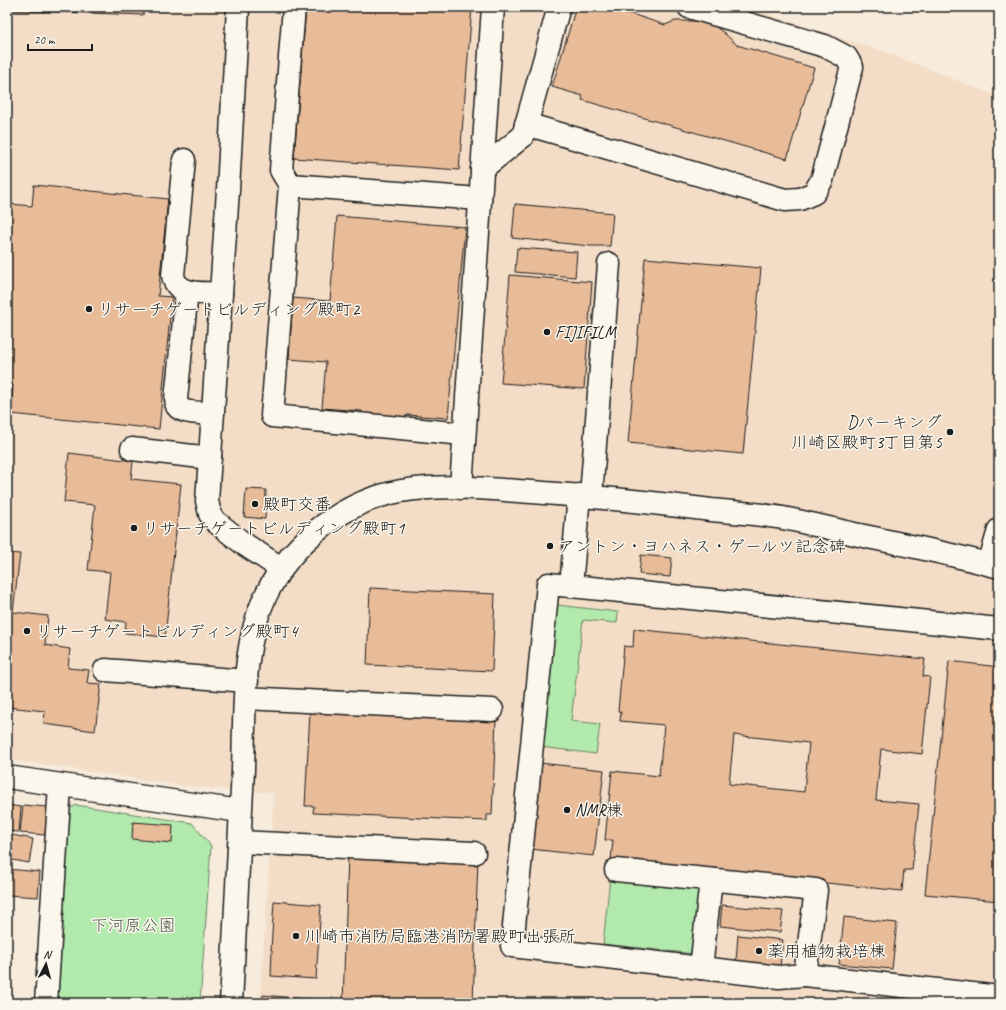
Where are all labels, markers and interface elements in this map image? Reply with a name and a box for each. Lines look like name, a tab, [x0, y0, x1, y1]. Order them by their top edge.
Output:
scale bar	[28, 26, 92, 52]
text: 20 m	[34, 32, 56, 48]
place label: リサーチゲートビルディング殿町2	[97, 299, 361, 320]
marker: リサーチゲートビルディング殿町2	[84, 304, 94, 314]
place label: FIJIFILM	[555, 322, 618, 343]
marker: FIJIFILM	[542, 327, 552, 337]
place label: Dパーキング 川崎区殿町3丁目第5	[791, 412, 943, 453]
marker: Dパーキング 川崎区殿町3丁目第5	[945, 427, 955, 437]
place label: 殿町交番	[263, 494, 331, 515]
marker: 殿町交番	[250, 499, 260, 509]
place label: リサーチゲートビルディング殿町1	[142, 518, 406, 539]
marker: リサーチゲートビルディング殿町1	[129, 523, 139, 533]
place label: アントン・ヨハネス・ゲールツ記念碑	[558, 536, 846, 557]
marker: アントン・ヨハネス・ゲールツ記念碑	[545, 541, 555, 551]
place label: リサーチゲートビルディング殿町4	[35, 621, 300, 642]
marker: リサーチゲートビルディング殿町4	[22, 626, 32, 636]
place label: NMR棟	[575, 800, 623, 821]
marker: NMR棟	[562, 805, 572, 815]
park label: 下河原公園	[91, 915, 176, 936]
place label: 川崎市消防局臨港消防署殿町出張所	[304, 926, 576, 947]
marker: 川崎市消防局臨港消防署殿町出張所	[291, 931, 301, 941]
place label: 薬用植物栽培棟	[767, 941, 886, 962]
north arrow	[26, 944, 66, 984]
marker: 薬用植物栽培棟	[754, 946, 764, 956]
text: N	[43, 947, 53, 962]

